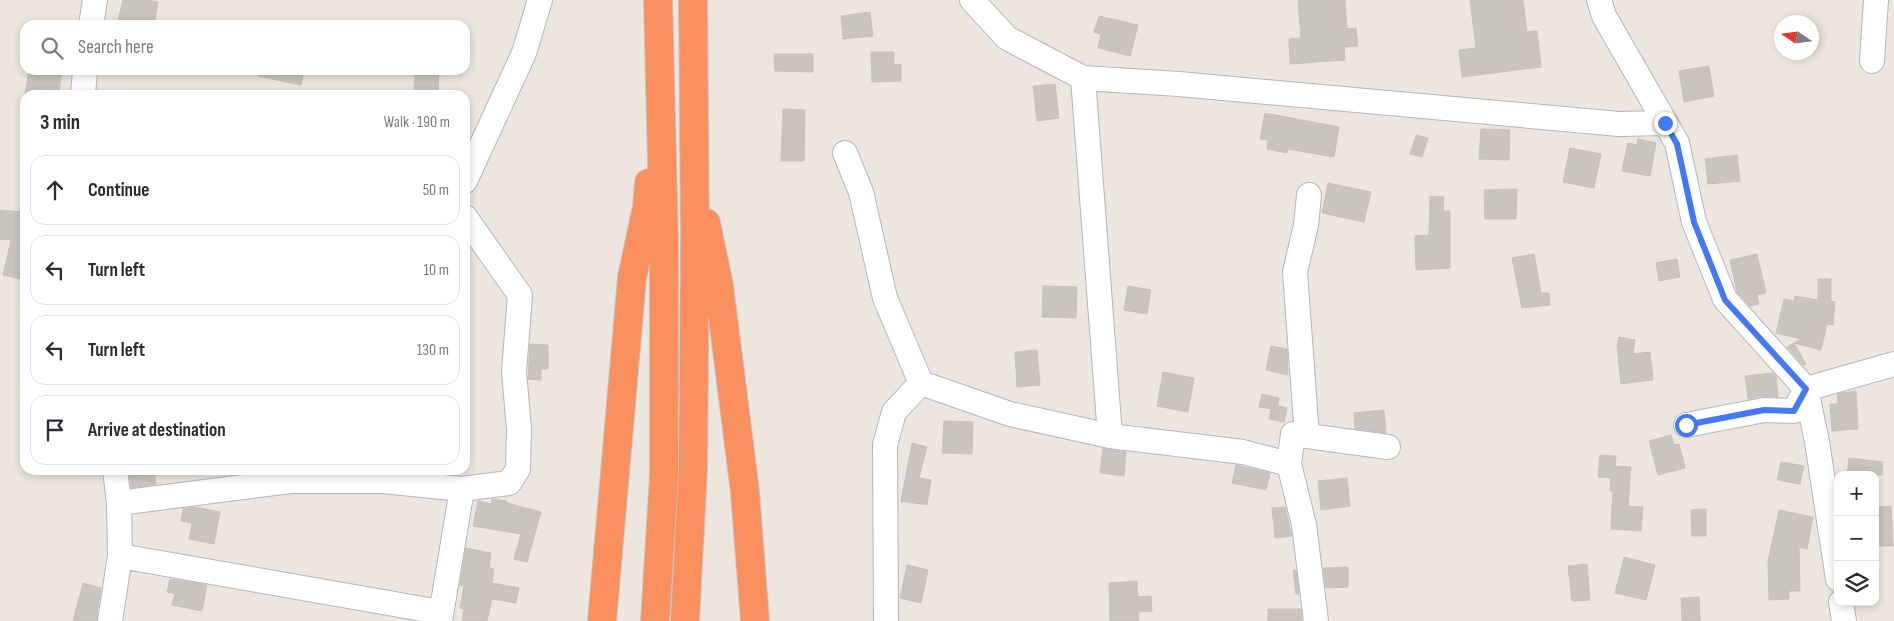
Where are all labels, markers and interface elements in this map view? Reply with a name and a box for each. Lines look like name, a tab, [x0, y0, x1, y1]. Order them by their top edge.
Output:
north arrow	[1774, 15, 1819, 60]
search box	[20, 20, 470, 75]
icon: search	[38, 34, 66, 62]
text: Search here	[78, 36, 154, 59]
text: 3 min	[40, 110, 80, 135]
route end	[1654, 112, 1677, 135]
text: Walk · 190 m	[384, 113, 450, 132]
icon: ahead	[41, 176, 69, 204]
text: Continue	[88, 179, 149, 202]
text: 50 m	[423, 181, 449, 200]
icon: left	[41, 256, 69, 284]
text: Turn left	[88, 259, 145, 282]
text: 10 m	[423, 261, 449, 280]
icon: left	[41, 336, 69, 364]
text: Turn left	[88, 339, 145, 362]
text: 130 m	[417, 341, 449, 360]
route start	[1675, 414, 1698, 437]
icon: arrive	[41, 416, 69, 444]
text: Arrive at destination	[88, 419, 226, 442]
map controls	[1834, 471, 1879, 606]
button: +	[1834, 471, 1879, 516]
button: −	[1834, 516, 1879, 561]
button: layers	[1834, 561, 1879, 606]

